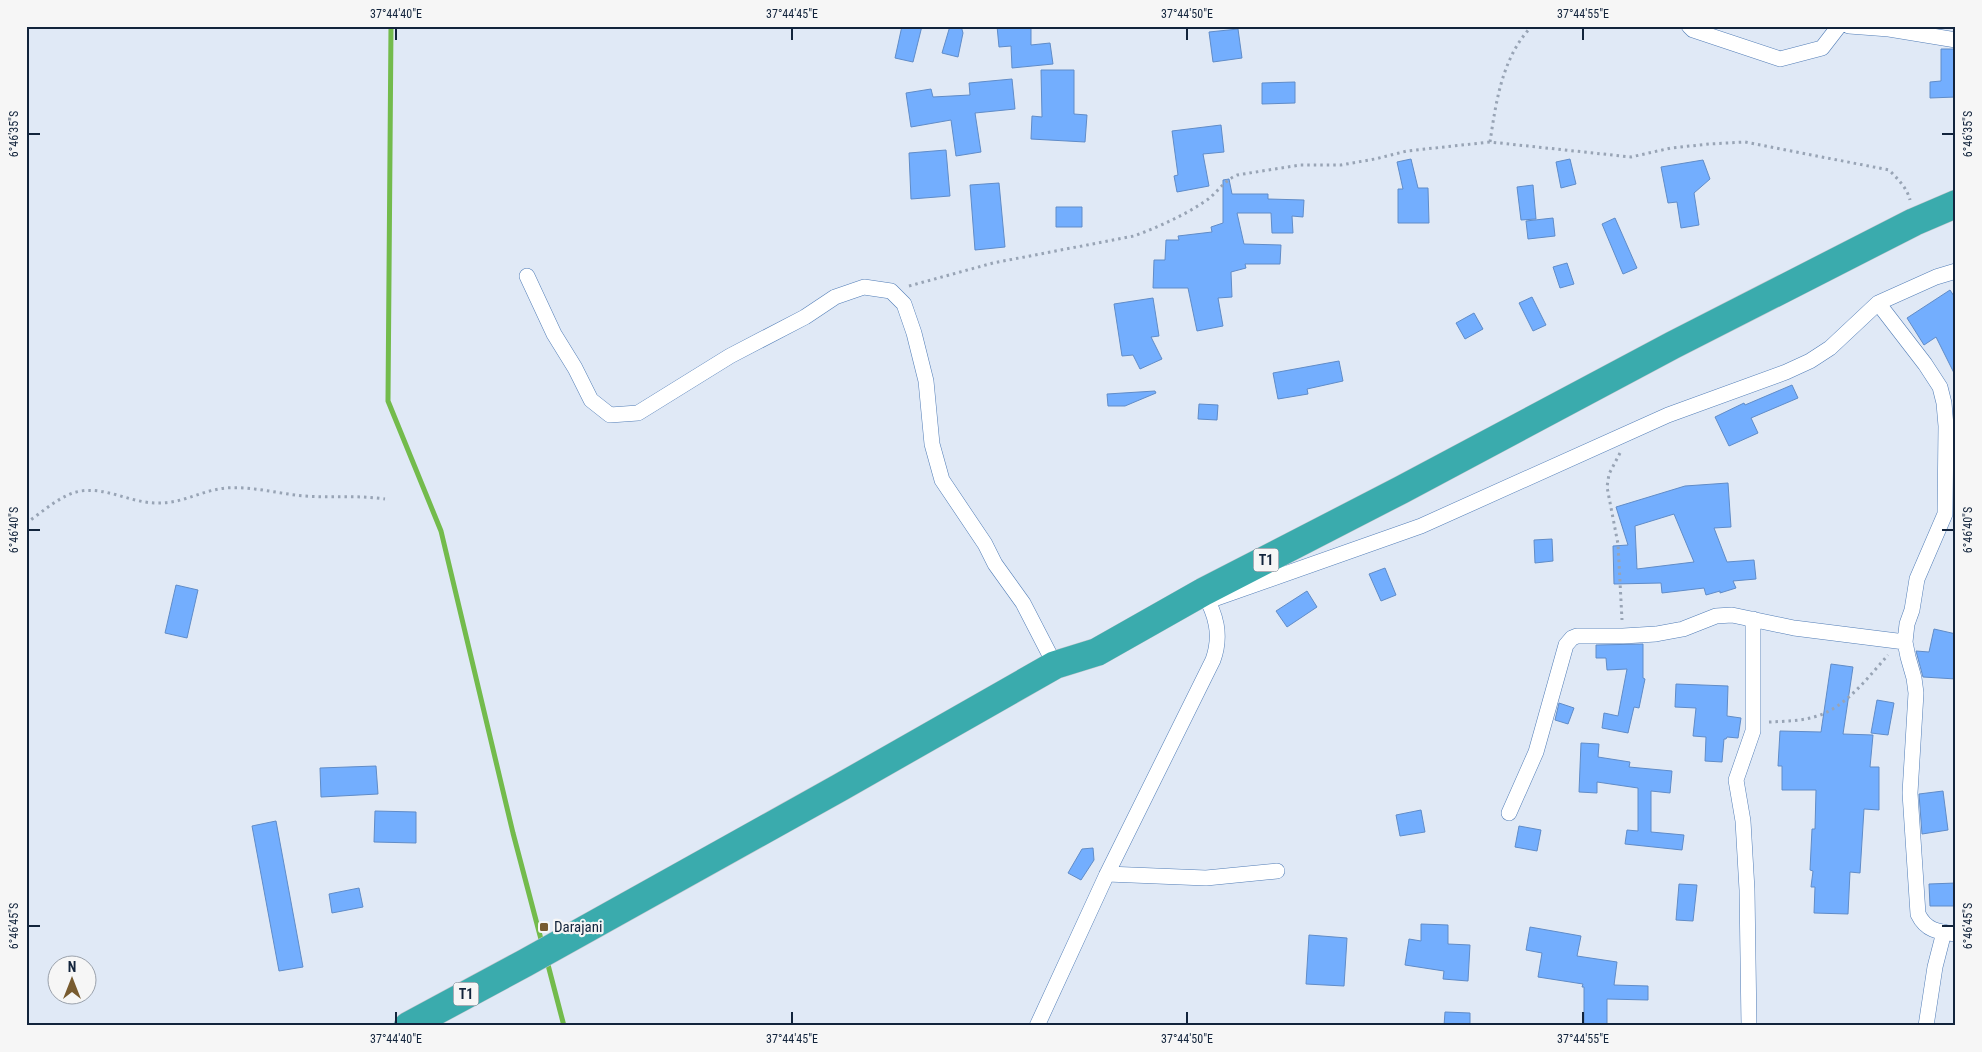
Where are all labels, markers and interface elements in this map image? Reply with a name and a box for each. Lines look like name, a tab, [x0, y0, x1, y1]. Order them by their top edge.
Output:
text: 37°44'40"E	[370, 7, 422, 21]
text: 37°44'45"E	[766, 7, 818, 21]
text: 37°44'50"E	[1161, 7, 1213, 21]
text: 37°44'55"E	[1557, 7, 1609, 21]
text: 6°46'35"S	[7, 111, 21, 157]
text: 6°46'35"S	[1961, 111, 1975, 157]
text: 6°46'40"S	[7, 507, 21, 553]
text: 6°46'40"S	[1961, 507, 1975, 553]
road number: T1	[1254, 548, 1278, 572]
text: 6°46'45"S	[7, 903, 21, 949]
text: 6°46'45"S	[1961, 903, 1975, 949]
place label: Darajani	[554, 918, 602, 936]
marker: Darajani	[538, 921, 550, 933]
north arrow	[48, 954, 98, 1004]
text: N	[68, 959, 76, 975]
road number: T1	[454, 982, 478, 1006]
text: 37°44'40"E	[370, 1032, 422, 1046]
text: 37°44'45"E	[766, 1032, 818, 1046]
text: 37°44'50"E	[1161, 1032, 1213, 1046]
text: 37°44'55"E	[1557, 1032, 1609, 1046]

